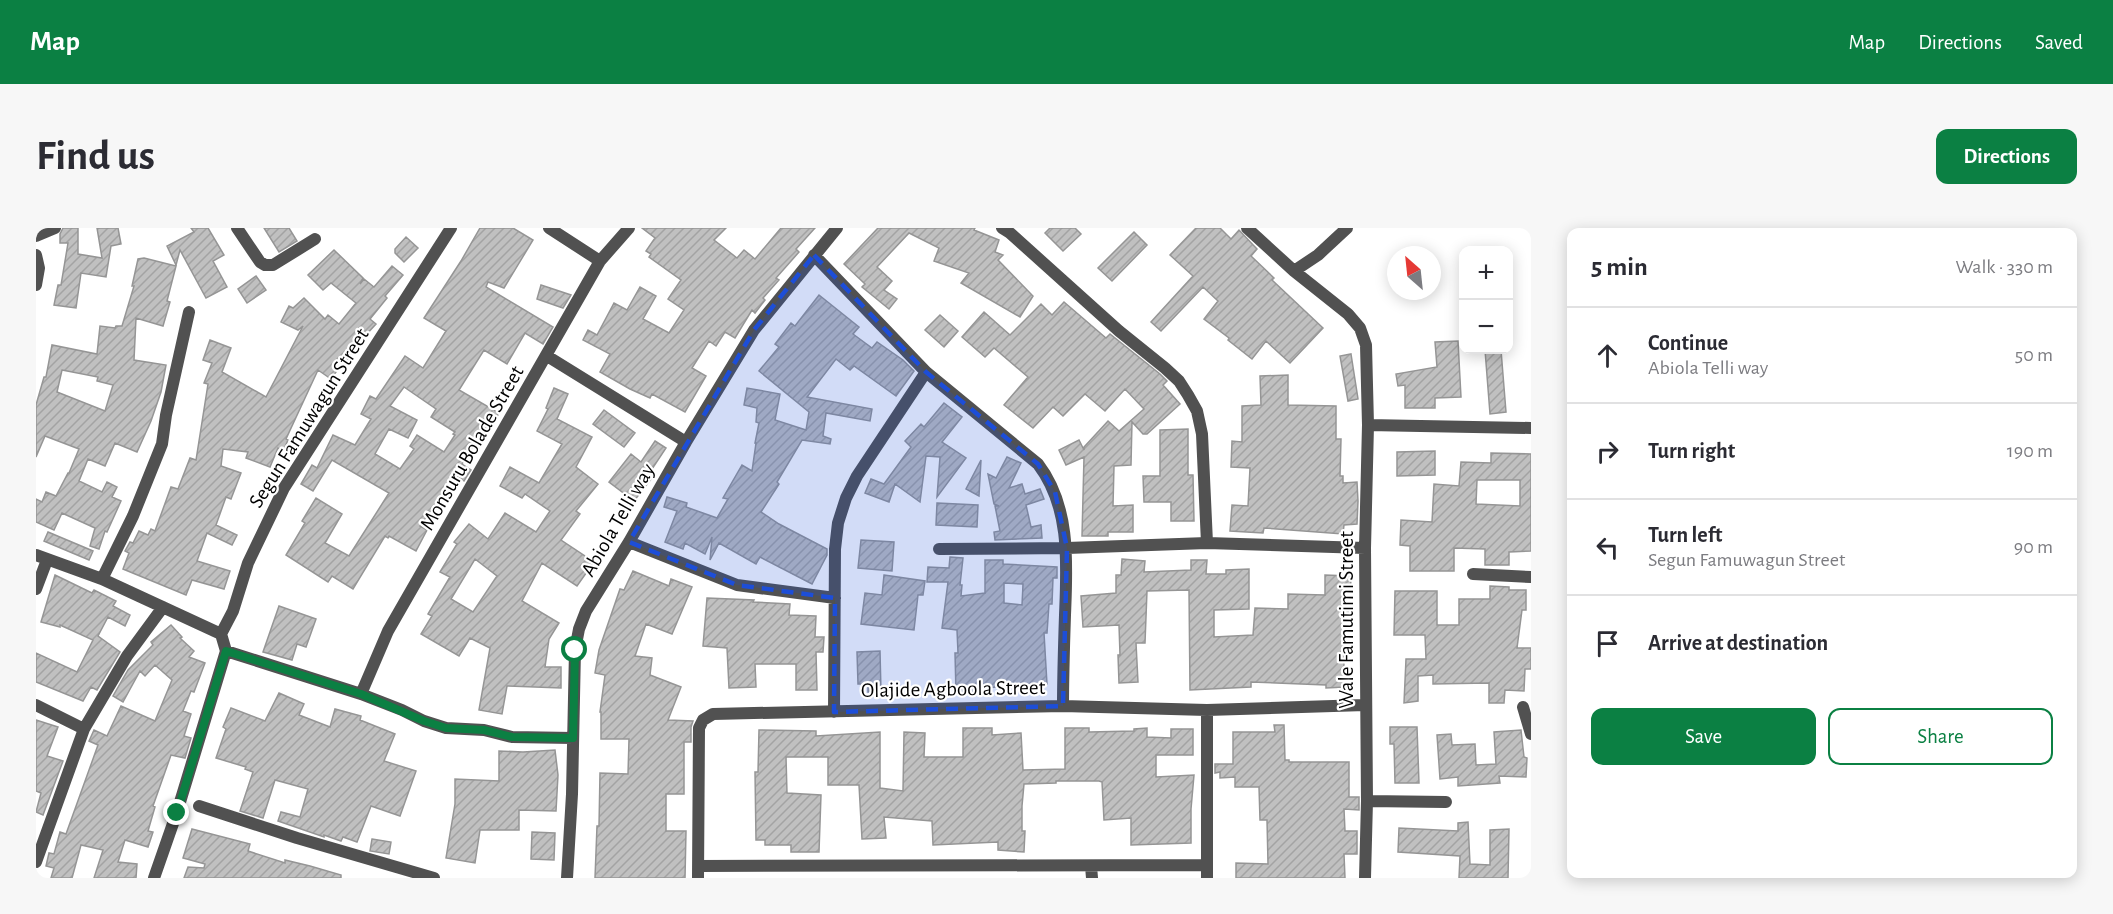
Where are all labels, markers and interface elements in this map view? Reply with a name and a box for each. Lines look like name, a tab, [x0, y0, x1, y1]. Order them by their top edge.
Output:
text: Map	[30, 28, 80, 56]
text: Map	[1849, 32, 1885, 53]
text: Directions	[1918, 32, 2002, 53]
text: Saved	[2035, 32, 2083, 53]
button: Directions	[1936, 129, 2077, 184]
text: Find us	[36, 135, 155, 177]
north arrow	[1387, 246, 1441, 300]
map controls	[1459, 246, 1513, 354]
button: +	[1459, 246, 1513, 300]
text: 5 min	[1591, 254, 1648, 280]
text: Walk · 330 m	[1955, 257, 2053, 277]
button: −	[1459, 300, 1513, 354]
street label: Segun Famuwagun Street	[245, 324, 373, 511]
text: Continue	[1648, 332, 1728, 354]
icon: ahead	[1591, 339, 1624, 372]
text: 50 m	[2015, 345, 2053, 365]
text: Abiola Telli way	[1648, 358, 1768, 378]
street label: Monsuru Bolade Street	[416, 362, 528, 534]
icon: right	[1591, 435, 1624, 468]
text: Turn right	[1648, 440, 1735, 462]
text: 190 m	[2007, 441, 2053, 461]
street label: Abiola Telli way	[577, 460, 659, 580]
text: Turn left	[1648, 524, 1722, 546]
street label: Wale Famutimi Street	[1336, 531, 1357, 709]
icon: left	[1591, 531, 1624, 564]
text: 90 m	[2014, 537, 2053, 557]
text: Segun Famuwagun Street	[1648, 550, 1845, 570]
icon: arrive	[1591, 627, 1624, 660]
text: Arrive at destination	[1648, 632, 1828, 654]
route start	[561, 636, 587, 662]
street label: Olajide Agboola Street	[861, 677, 1046, 701]
button: Save	[1591, 708, 1816, 765]
button: Share	[1828, 708, 2053, 765]
route end	[163, 799, 189, 825]

